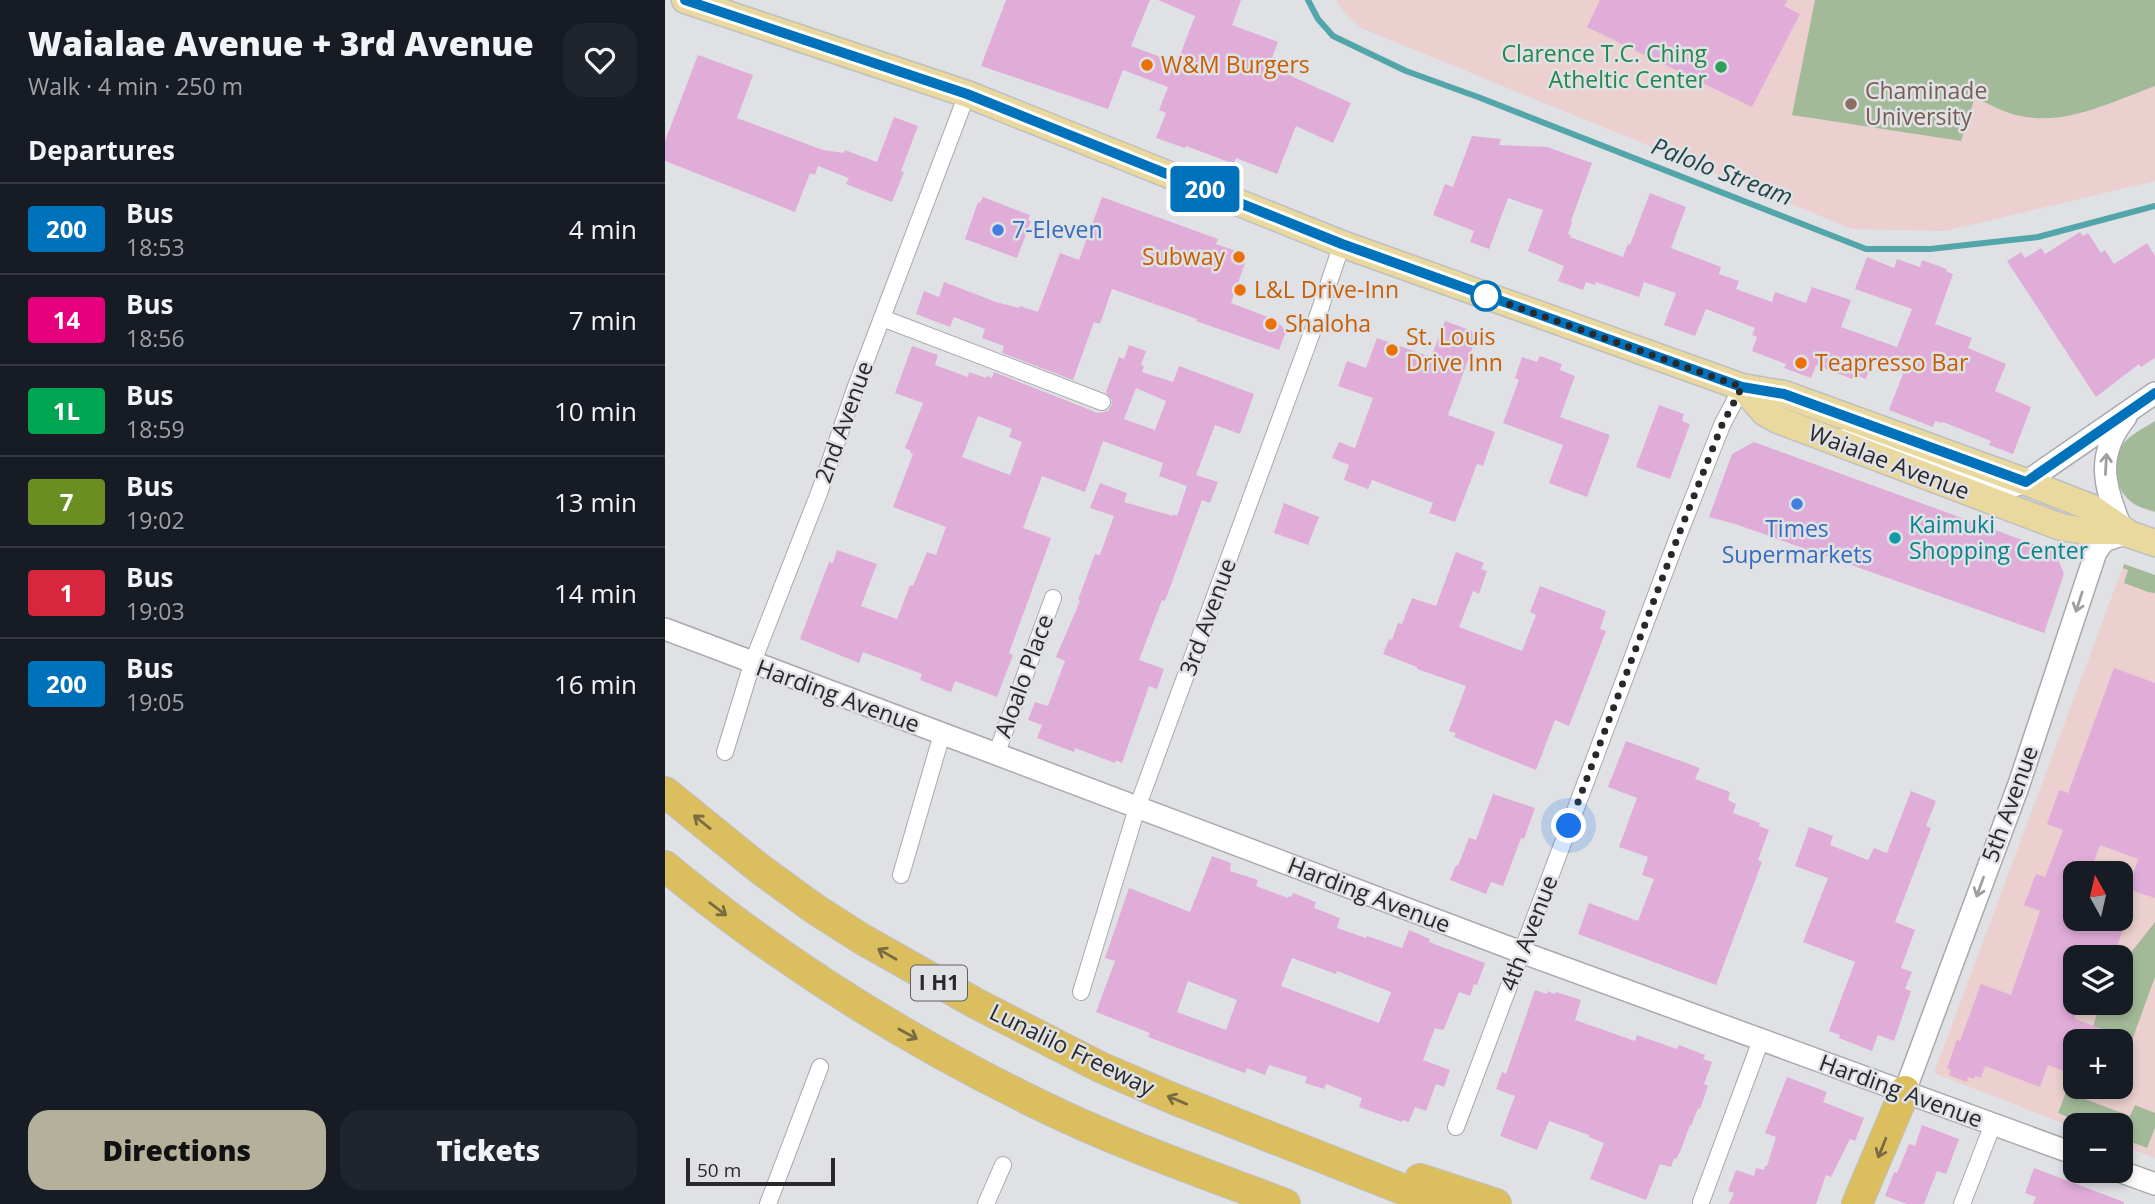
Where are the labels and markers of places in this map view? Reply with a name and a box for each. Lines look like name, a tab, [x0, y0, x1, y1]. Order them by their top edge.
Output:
place label: Clarence T.C. Ching Atheltic Center	[1501, 37, 1708, 95]
place label: W&M Burgers	[1161, 48, 1310, 80]
marker: W&M Burgers	[1139, 57, 1155, 73]
marker: Clarence T.C. Ching Atheltic Center	[1713, 59, 1729, 75]
place label: Chaminade University	[1865, 74, 1987, 132]
marker: Chaminade University	[1843, 96, 1859, 112]
place label: 7-Eleven	[1012, 213, 1103, 245]
marker: 7-Eleven	[990, 222, 1006, 238]
place label: Subway	[1142, 240, 1225, 272]
marker: Subway	[1231, 249, 1247, 265]
place label: L&L Drive-Inn	[1254, 273, 1399, 305]
unlabelled marker	[1471, 281, 1501, 311]
marker: L&L Drive-Inn	[1232, 282, 1248, 298]
place label: Shaloha	[1285, 307, 1371, 339]
marker: Shaloha	[1263, 316, 1279, 332]
place label: St. Louis Drive Inn	[1406, 320, 1503, 378]
marker: St. Louis Drive Inn	[1384, 342, 1400, 358]
place label: Teapresso Bar	[1815, 346, 1969, 378]
marker: Teapresso Bar	[1793, 355, 1809, 371]
marker: Times Supermarkets	[1789, 496, 1805, 512]
place label: Kaimuki Shopping Center	[1909, 508, 2089, 566]
place label: Times Supermarkets	[1722, 512, 1872, 570]
marker: Kaimuki Shopping Center	[1887, 530, 1903, 546]

